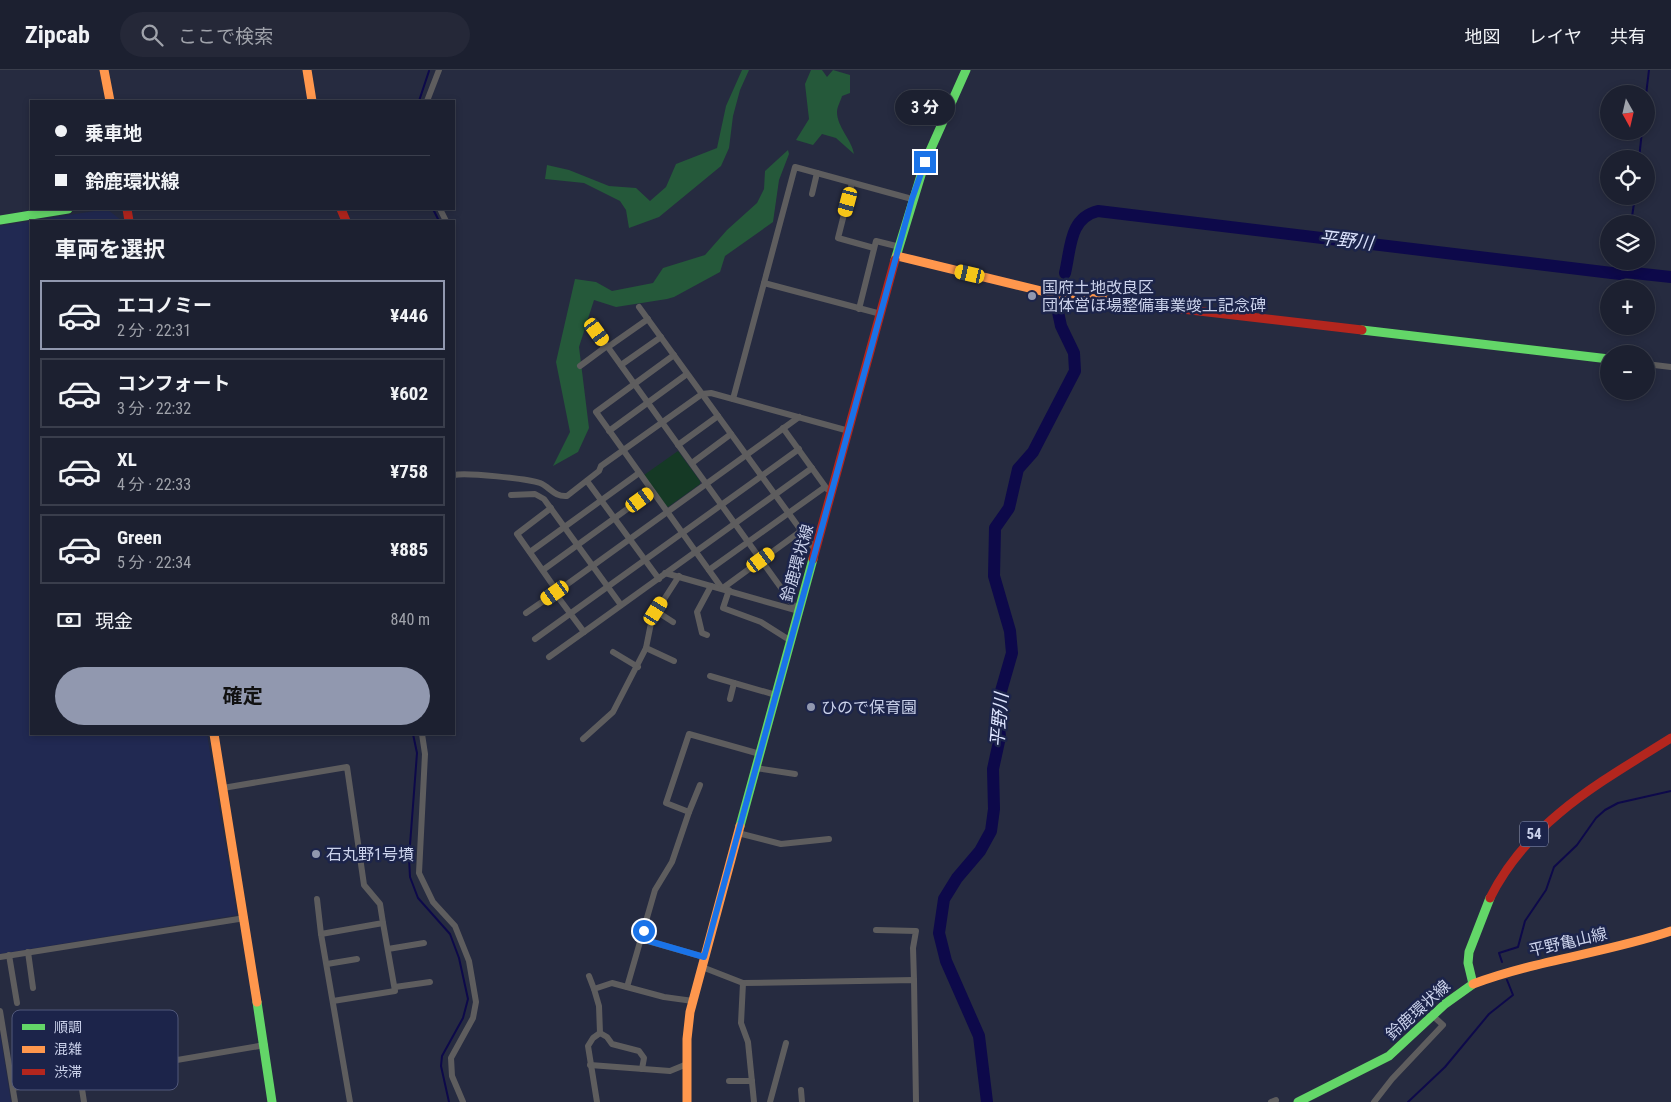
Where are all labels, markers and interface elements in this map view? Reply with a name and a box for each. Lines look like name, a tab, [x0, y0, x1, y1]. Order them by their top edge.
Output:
search box	[120, 12, 470, 57]
text: Zipcab	[25, 21, 90, 49]
icon: search	[138, 21, 166, 49]
text: ここで検索	[178, 25, 273, 48]
text: 地図	[1465, 26, 1501, 47]
text: レイヤ	[1529, 26, 1582, 47]
text: 共有	[1610, 26, 1646, 47]
north arrow	[1600, 85, 1655, 140]
map controls	[1600, 85, 1655, 400]
callout: 3 分	[895, 89, 955, 124]
text: 3 分	[911, 98, 939, 117]
text: 乗車地	[85, 122, 142, 145]
button: locate	[1600, 150, 1655, 205]
route end	[914, 151, 936, 173]
text: 鈴鹿環状線	[85, 170, 180, 193]
car	[836, 186, 859, 218]
button: layers	[1600, 215, 1655, 270]
water label: 平野川	[1318, 226, 1376, 254]
text: 車両を選択	[55, 237, 165, 262]
car	[953, 263, 986, 285]
place label: 国府土地改良区 団体営ほ場整備事業竣工記念碑	[1042, 278, 1266, 315]
button: +	[1600, 280, 1655, 335]
marker: 国府土地改良区 団体営ほ場整備事業竣工記念碑	[1026, 290, 1038, 302]
icon: car	[57, 293, 102, 338]
text: エコノミー	[117, 294, 212, 317]
text: ¥446	[390, 304, 428, 327]
car	[582, 315, 611, 349]
text: 2 分 · 22:31	[117, 321, 191, 340]
button: −	[1600, 345, 1655, 400]
icon: car	[57, 371, 102, 416]
text: コンフォート	[117, 372, 230, 395]
text: ¥602	[390, 382, 428, 405]
text: 3 分 · 22:32	[117, 399, 191, 418]
text: XL	[117, 448, 137, 471]
icon: car	[57, 449, 102, 494]
text: ¥758	[390, 460, 428, 483]
text: 4 分 · 22:33	[117, 475, 191, 494]
car	[623, 485, 656, 515]
street label: 鈴鹿環状線	[777, 522, 817, 604]
text: Green	[117, 526, 162, 549]
icon: car	[57, 527, 102, 572]
text: ¥885	[390, 538, 428, 561]
car	[744, 545, 777, 575]
text: 5 分 · 22:34	[117, 553, 191, 572]
car	[538, 578, 571, 608]
car	[641, 594, 670, 628]
icon: cash	[55, 606, 83, 634]
text: 現金	[95, 610, 133, 633]
text: 840 m	[391, 610, 430, 629]
button: 確定	[55, 667, 430, 725]
water label: 平野川	[986, 690, 1012, 748]
place label: ひので保育園	[821, 698, 917, 717]
marker: ひので保育園	[805, 701, 817, 713]
road number: 54	[1520, 822, 1548, 846]
place label: 石丸野1号墳	[326, 845, 414, 864]
marker: 石丸野1号墳	[310, 848, 322, 860]
route start	[633, 920, 655, 942]
street label: 平野亀山線	[1527, 924, 1609, 960]
street label: 鈴鹿環状線	[1382, 976, 1454, 1044]
legend	[12, 1010, 178, 1090]
text: 順調	[54, 1019, 82, 1035]
text: 混雑	[54, 1041, 82, 1057]
text: 渋滞	[54, 1064, 82, 1080]

